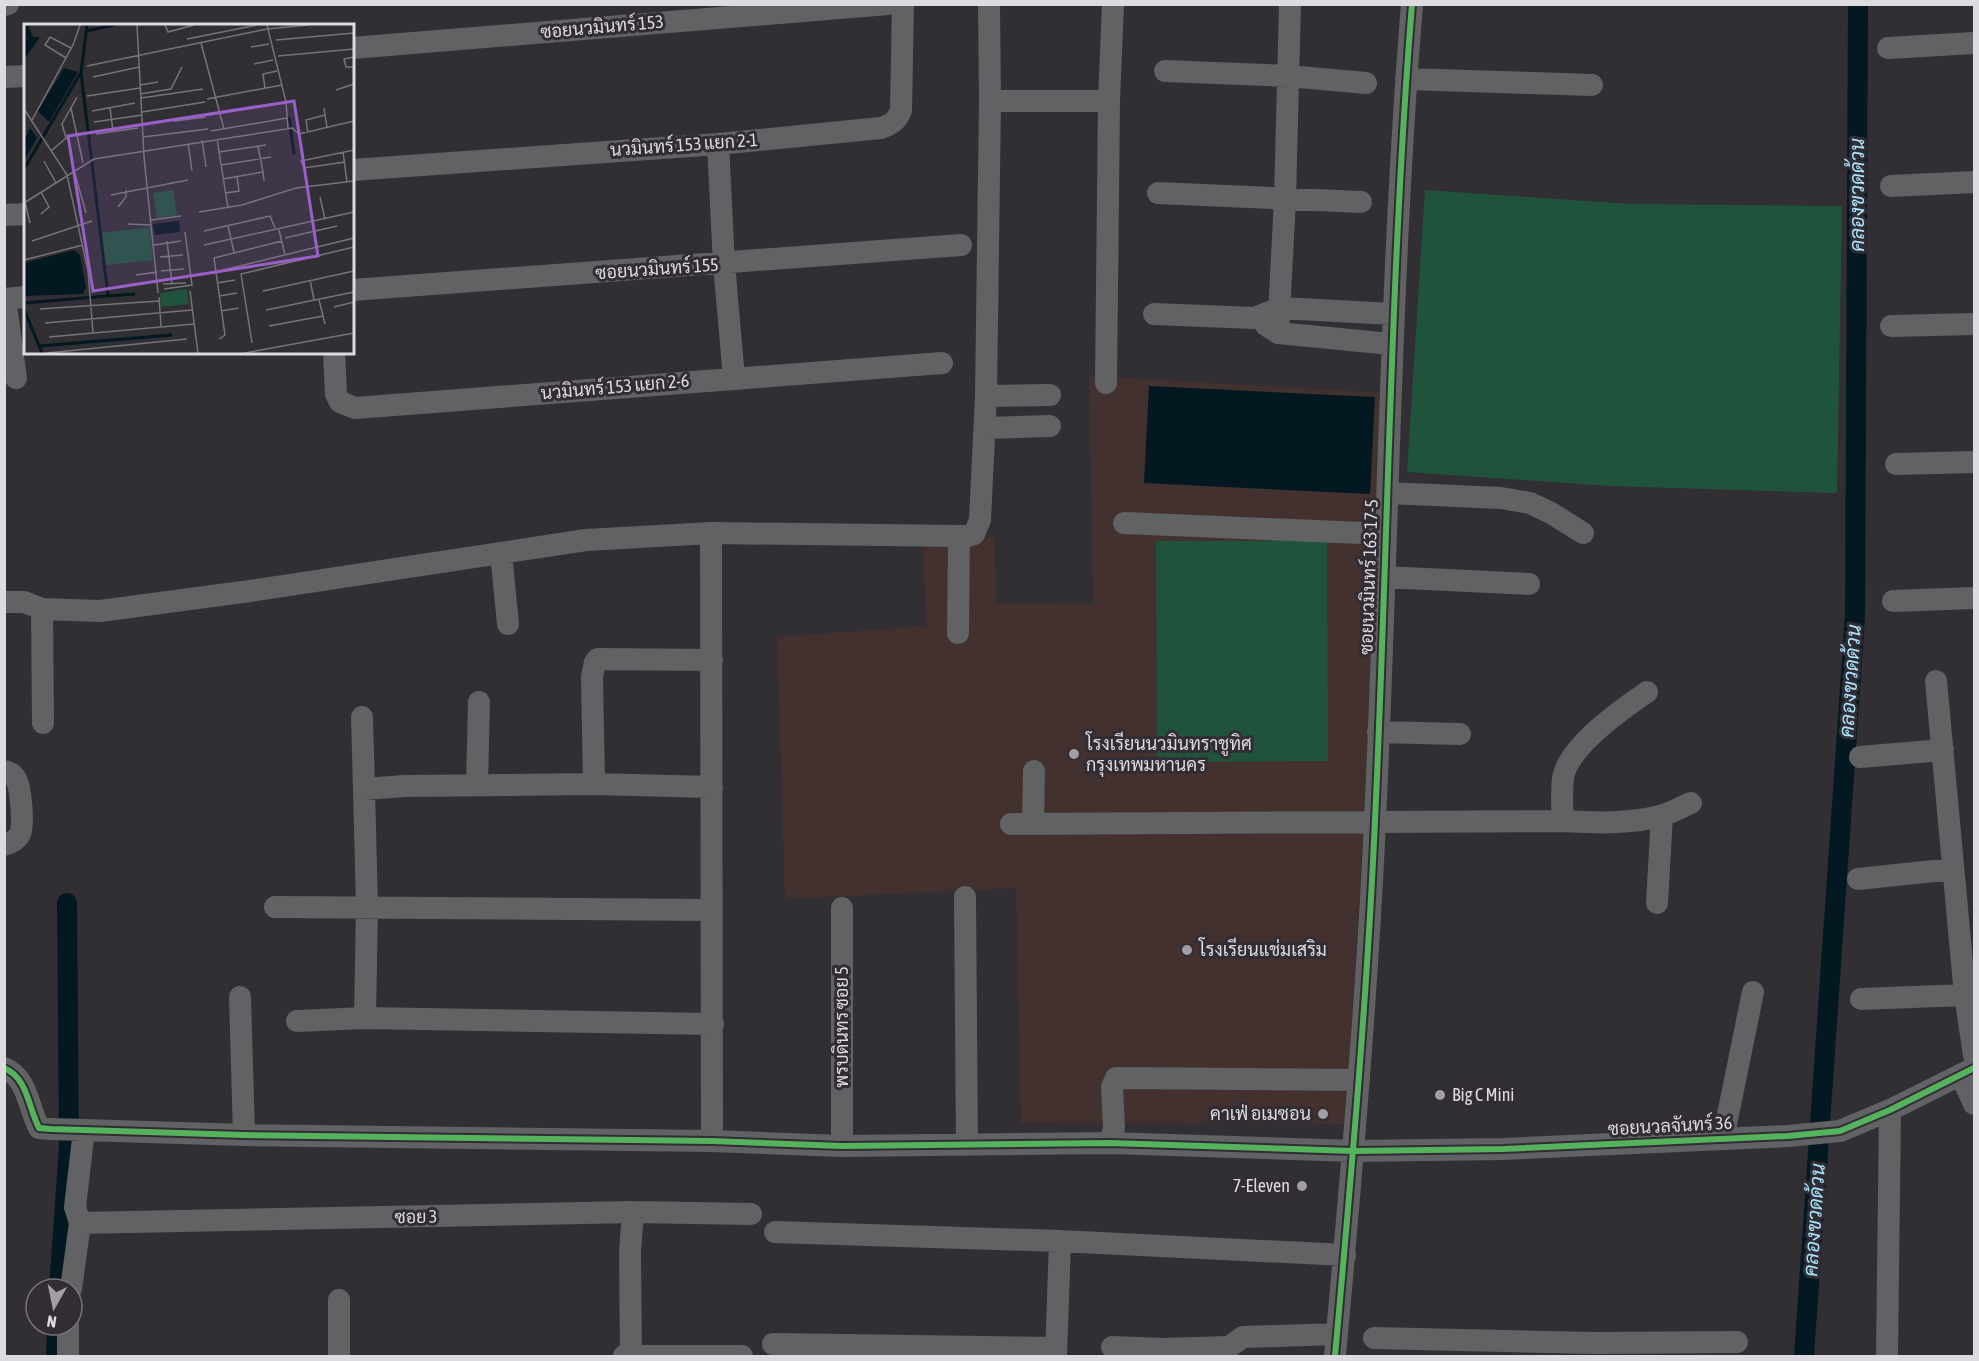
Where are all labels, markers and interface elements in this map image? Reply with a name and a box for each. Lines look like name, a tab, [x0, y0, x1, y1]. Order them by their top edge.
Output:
street label: ซอยนวมินทร์ 153	[539, 9, 664, 42]
inset map	[24, 24, 354, 354]
street label: นวมินทร์ 153 แยก 2-1	[609, 127, 759, 160]
water label: คลองขวดด้วน	[1844, 138, 1868, 252]
street label: ซอยนวมินทร์ 155	[594, 252, 719, 283]
street label: นวมินทร์ 153 แยก 2-6	[540, 368, 690, 403]
street label: ซอยนวมินทร์ 163 17-5	[1353, 499, 1382, 655]
water label: คลองขวดด้วน	[1833, 623, 1865, 738]
place label: โรงเรียนนวมินทราชูทิศ กรุงเทพมหานคร	[1085, 731, 1252, 777]
marker: โรงเรียนนวมินทราชูทิศ กรุงเทพมหานคร	[1067, 747, 1081, 761]
place label: โรงเรียนแช่มเสริม	[1198, 937, 1327, 960]
marker: โรงเรียนแช่มเสริม	[1180, 943, 1194, 957]
street label: พรบดินทร ซอย 5	[831, 966, 852, 1088]
place label: Big C Mini	[1452, 1084, 1515, 1105]
marker: Big C Mini	[1433, 1088, 1447, 1102]
place label: คาเฟ่ อเมซอน	[1210, 1103, 1311, 1124]
marker: คาเฟ่ อเมซอน	[1316, 1107, 1330, 1121]
street label: ซอยนวลจันทร์ 36	[1607, 1110, 1733, 1139]
water label: คลองขวดด้วน	[1797, 1162, 1829, 1277]
place label: 7-Eleven	[1233, 1175, 1290, 1196]
marker: 7-Eleven	[1295, 1179, 1309, 1193]
street label: ซอย 3	[394, 1206, 438, 1227]
north arrow	[24, 1277, 84, 1337]
text: N	[46, 1312, 58, 1331]

